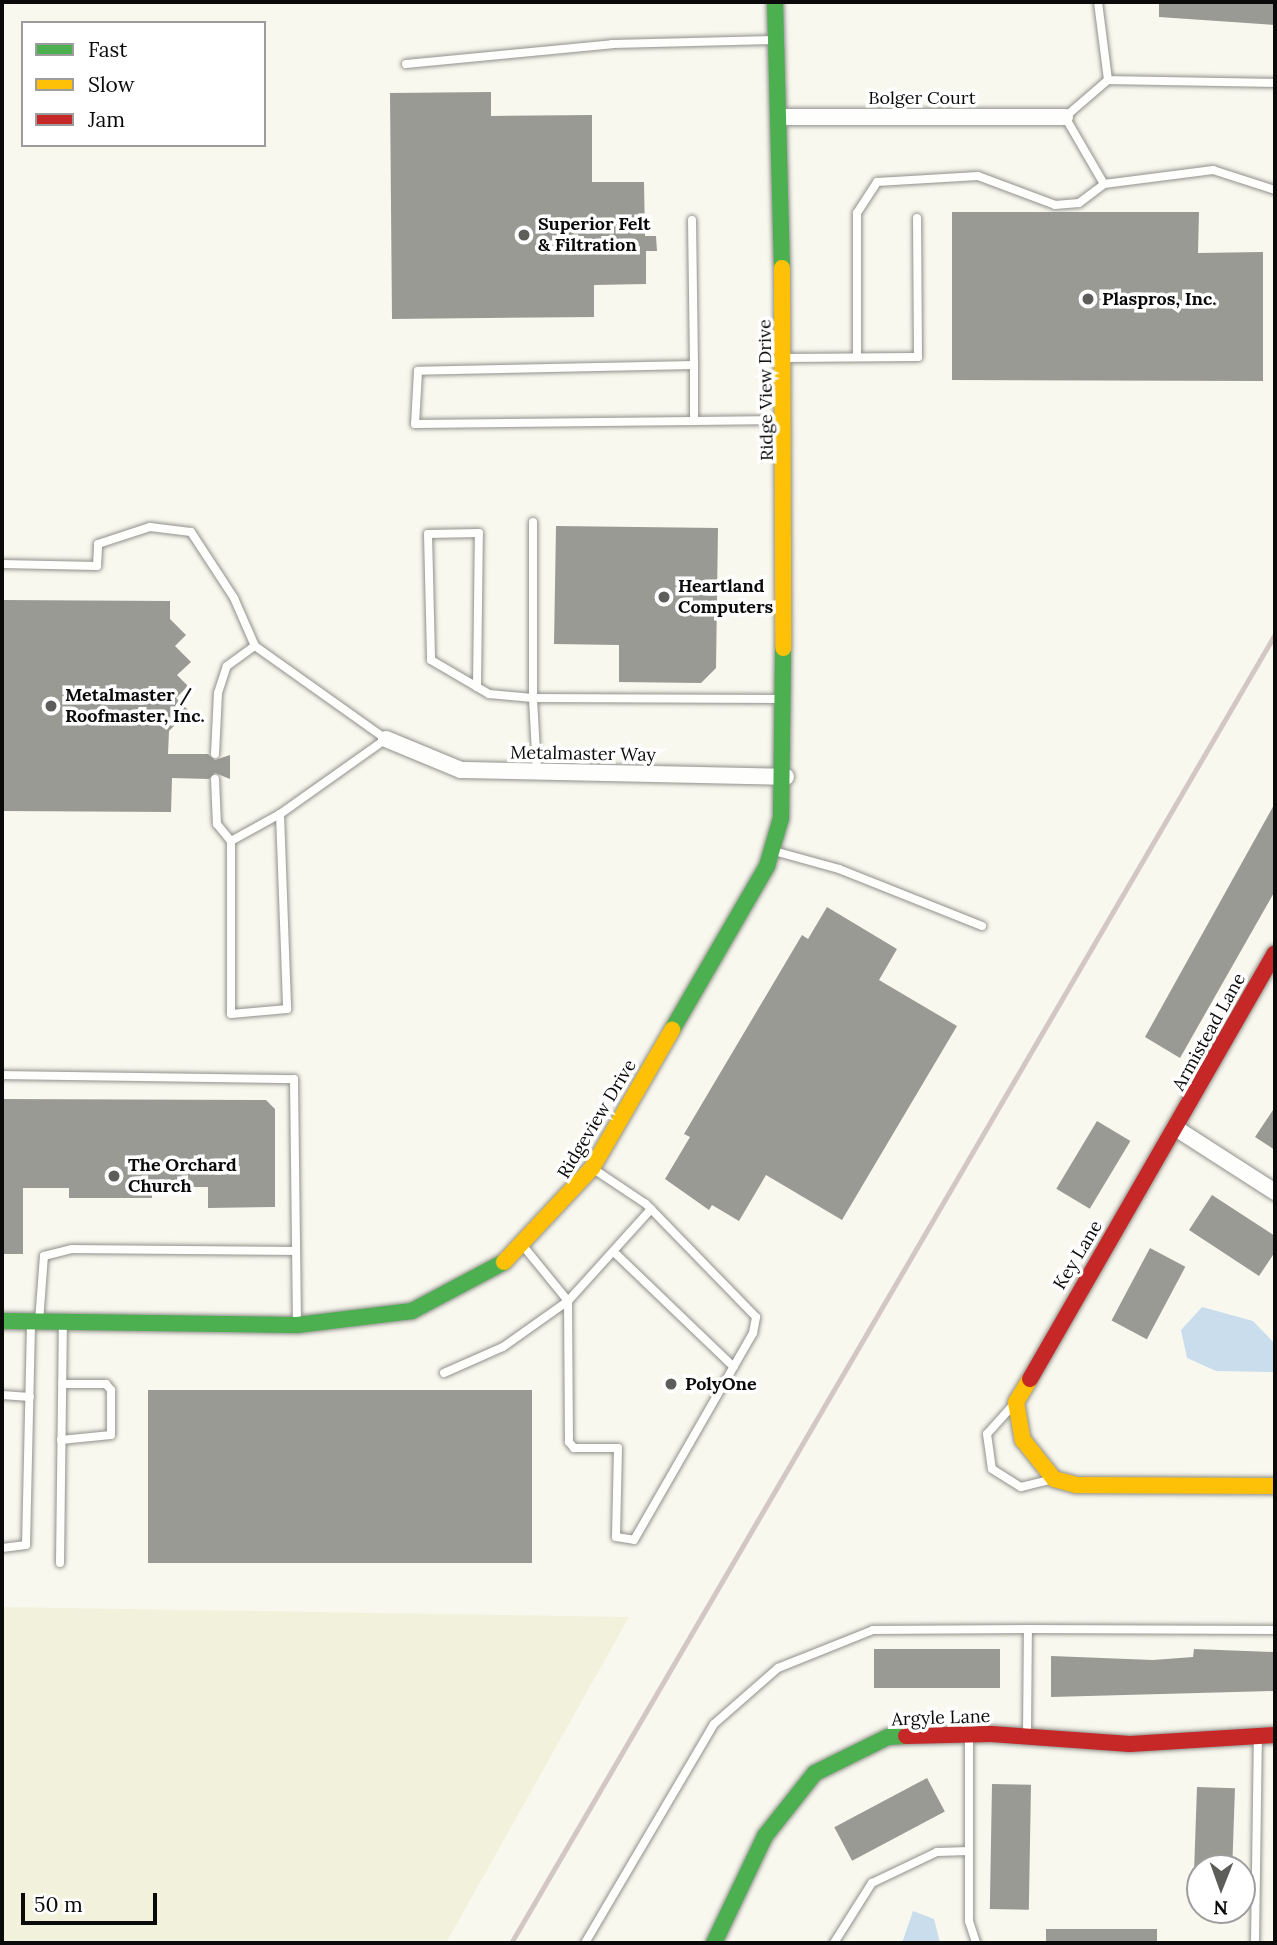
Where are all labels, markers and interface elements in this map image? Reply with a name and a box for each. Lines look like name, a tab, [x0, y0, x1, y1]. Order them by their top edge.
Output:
legend	[21, 21, 266, 147]
text: Fast	[88, 36, 127, 63]
text: Slow	[88, 71, 135, 98]
street label: Bolger Court	[868, 87, 976, 109]
text: Jam	[88, 106, 125, 133]
place label: Superior Felt & Filtration	[538, 214, 651, 256]
marker: Superior Felt & Filtration	[516, 227, 532, 243]
place label: Plaspros, Inc.	[1102, 288, 1216, 310]
marker: Plaspros, Inc.	[1080, 291, 1096, 307]
street label: Ridge View Drive	[754, 319, 778, 461]
place label: Heartland Computers	[678, 576, 773, 618]
marker: Heartland Computers	[656, 589, 672, 605]
place label: Metalmaster / Roofmaster, Inc.	[65, 685, 205, 728]
marker: Metalmaster / Roofmaster, Inc.	[43, 698, 59, 714]
street label: Metalmaster Way	[510, 742, 656, 766]
street label: Armistead Lane	[1168, 970, 1250, 1094]
street label: Ridgeview Drive	[553, 1056, 641, 1182]
place label: The Orchard Church	[128, 1155, 237, 1198]
marker: The Orchard Church	[106, 1168, 122, 1184]
street label: Key Lane	[1049, 1217, 1107, 1293]
place label: PolyOne	[685, 1373, 757, 1395]
marker: PolyOne	[663, 1376, 679, 1392]
street label: Argyle Lane	[891, 1705, 991, 1731]
north arrow	[1186, 1854, 1256, 1924]
scale bar	[24, 1878, 161, 1922]
text: 50 m	[34, 1891, 83, 1918]
text: N	[1213, 1896, 1228, 1920]

